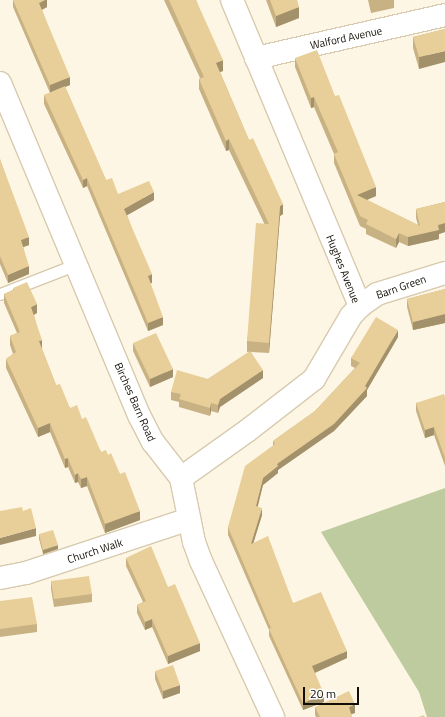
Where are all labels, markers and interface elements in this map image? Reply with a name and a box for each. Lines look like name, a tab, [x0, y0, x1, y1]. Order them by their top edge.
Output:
street label: Walford Avenue	[309, 24, 383, 52]
street label: Hughes Avenue	[323, 233, 363, 305]
street label: Barn Green	[374, 272, 428, 302]
street label: Birches Barn Road	[112, 361, 158, 443]
street label: Church Walk	[66, 536, 124, 566]
scale bar	[305, 679, 361, 705]
text: 20 m	[310, 684, 336, 703]

